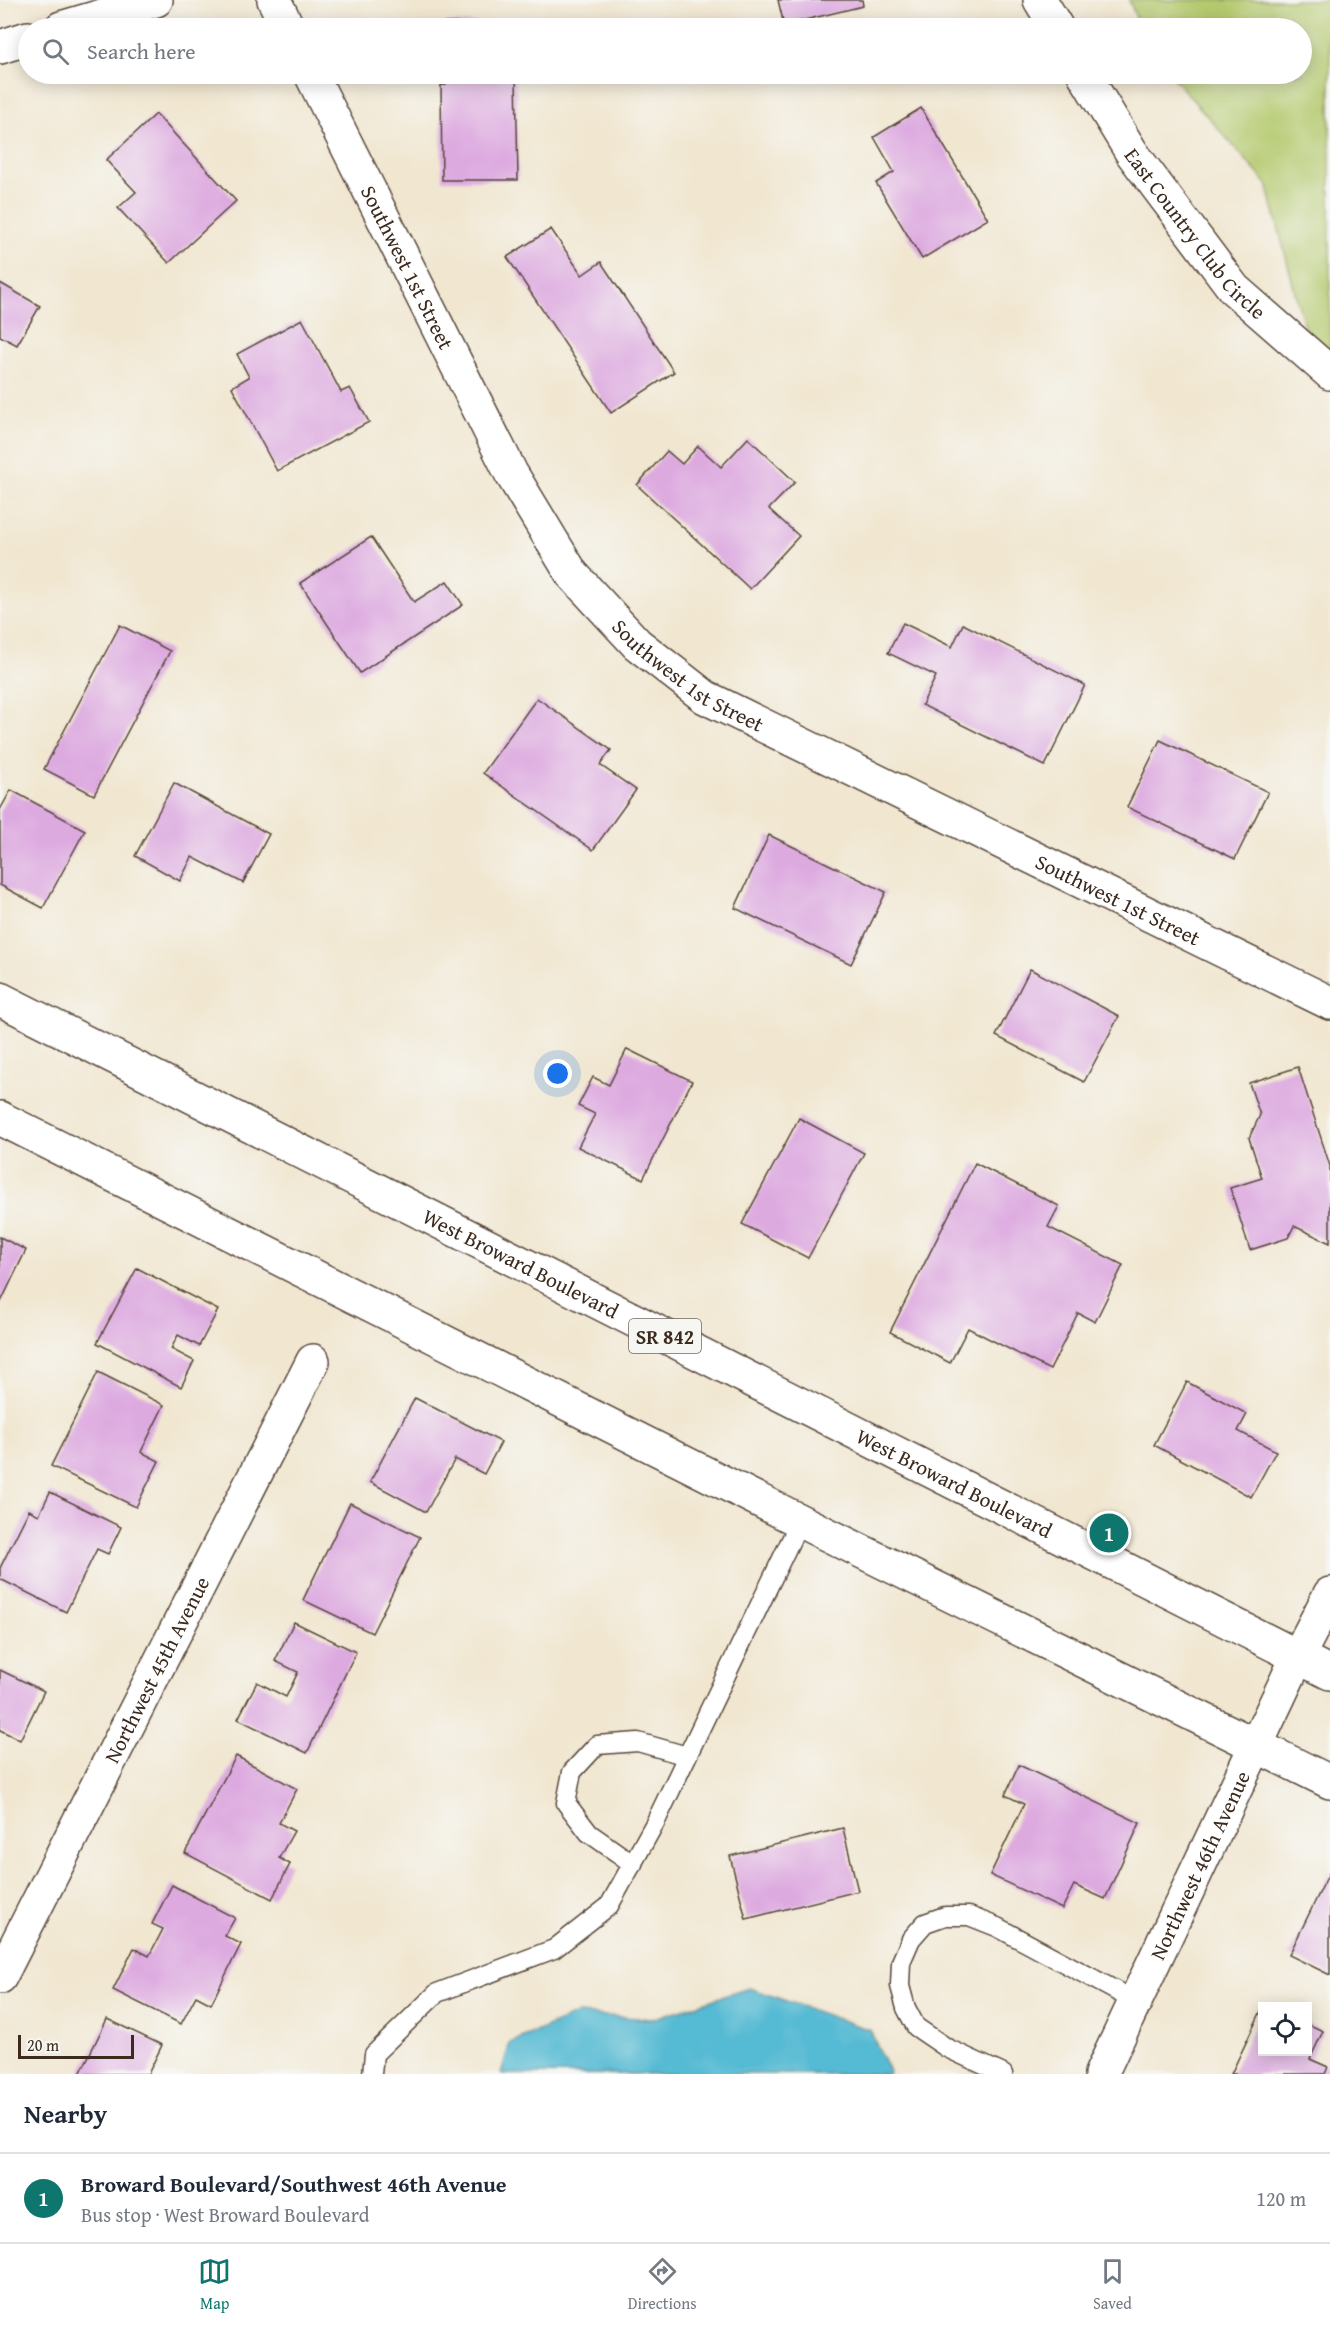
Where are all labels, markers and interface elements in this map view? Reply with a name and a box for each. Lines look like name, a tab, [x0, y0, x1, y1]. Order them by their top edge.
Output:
search box	[18, 18, 1312, 84]
icon: search	[39, 35, 72, 68]
text: Search here	[87, 35, 196, 67]
street label: East Country Club Circle	[1118, 141, 1273, 326]
street label: Southwest 1st Street	[354, 180, 462, 355]
street label: Southwest 1st Street	[605, 612, 770, 739]
street label: Southwest 1st Street	[1030, 846, 1206, 953]
your location	[543, 1059, 572, 1088]
street label: West Broward Boulevard	[417, 1200, 625, 1326]
road number: SR 842	[629, 1319, 701, 1353]
street label: West Broward Boulevard	[851, 1420, 1059, 1546]
pin: 1	[1090, 1510, 1128, 1556]
street label: Northwest 45th Avenue	[96, 1571, 217, 1768]
street label: Northwest 46th Avenue	[1142, 1765, 1257, 1965]
map controls	[1258, 2002, 1312, 2056]
button: locate	[1258, 2002, 1312, 2056]
scale bar	[18, 2032, 134, 2060]
text: 20 m	[27, 2033, 59, 2057]
text: Nearby	[24, 2094, 107, 2133]
text: Broward Boulevard/Southwest 46th Avenue	[81, 2168, 507, 2200]
text: 1	[38, 2184, 49, 2213]
text: 120 m	[1256, 2184, 1306, 2213]
text: Bus stop · West Broward Boulevard	[81, 2200, 369, 2229]
tab: Map	[198, 2255, 231, 2315]
tab: Directions	[628, 2255, 697, 2315]
tab: Saved	[1093, 2255, 1132, 2315]

